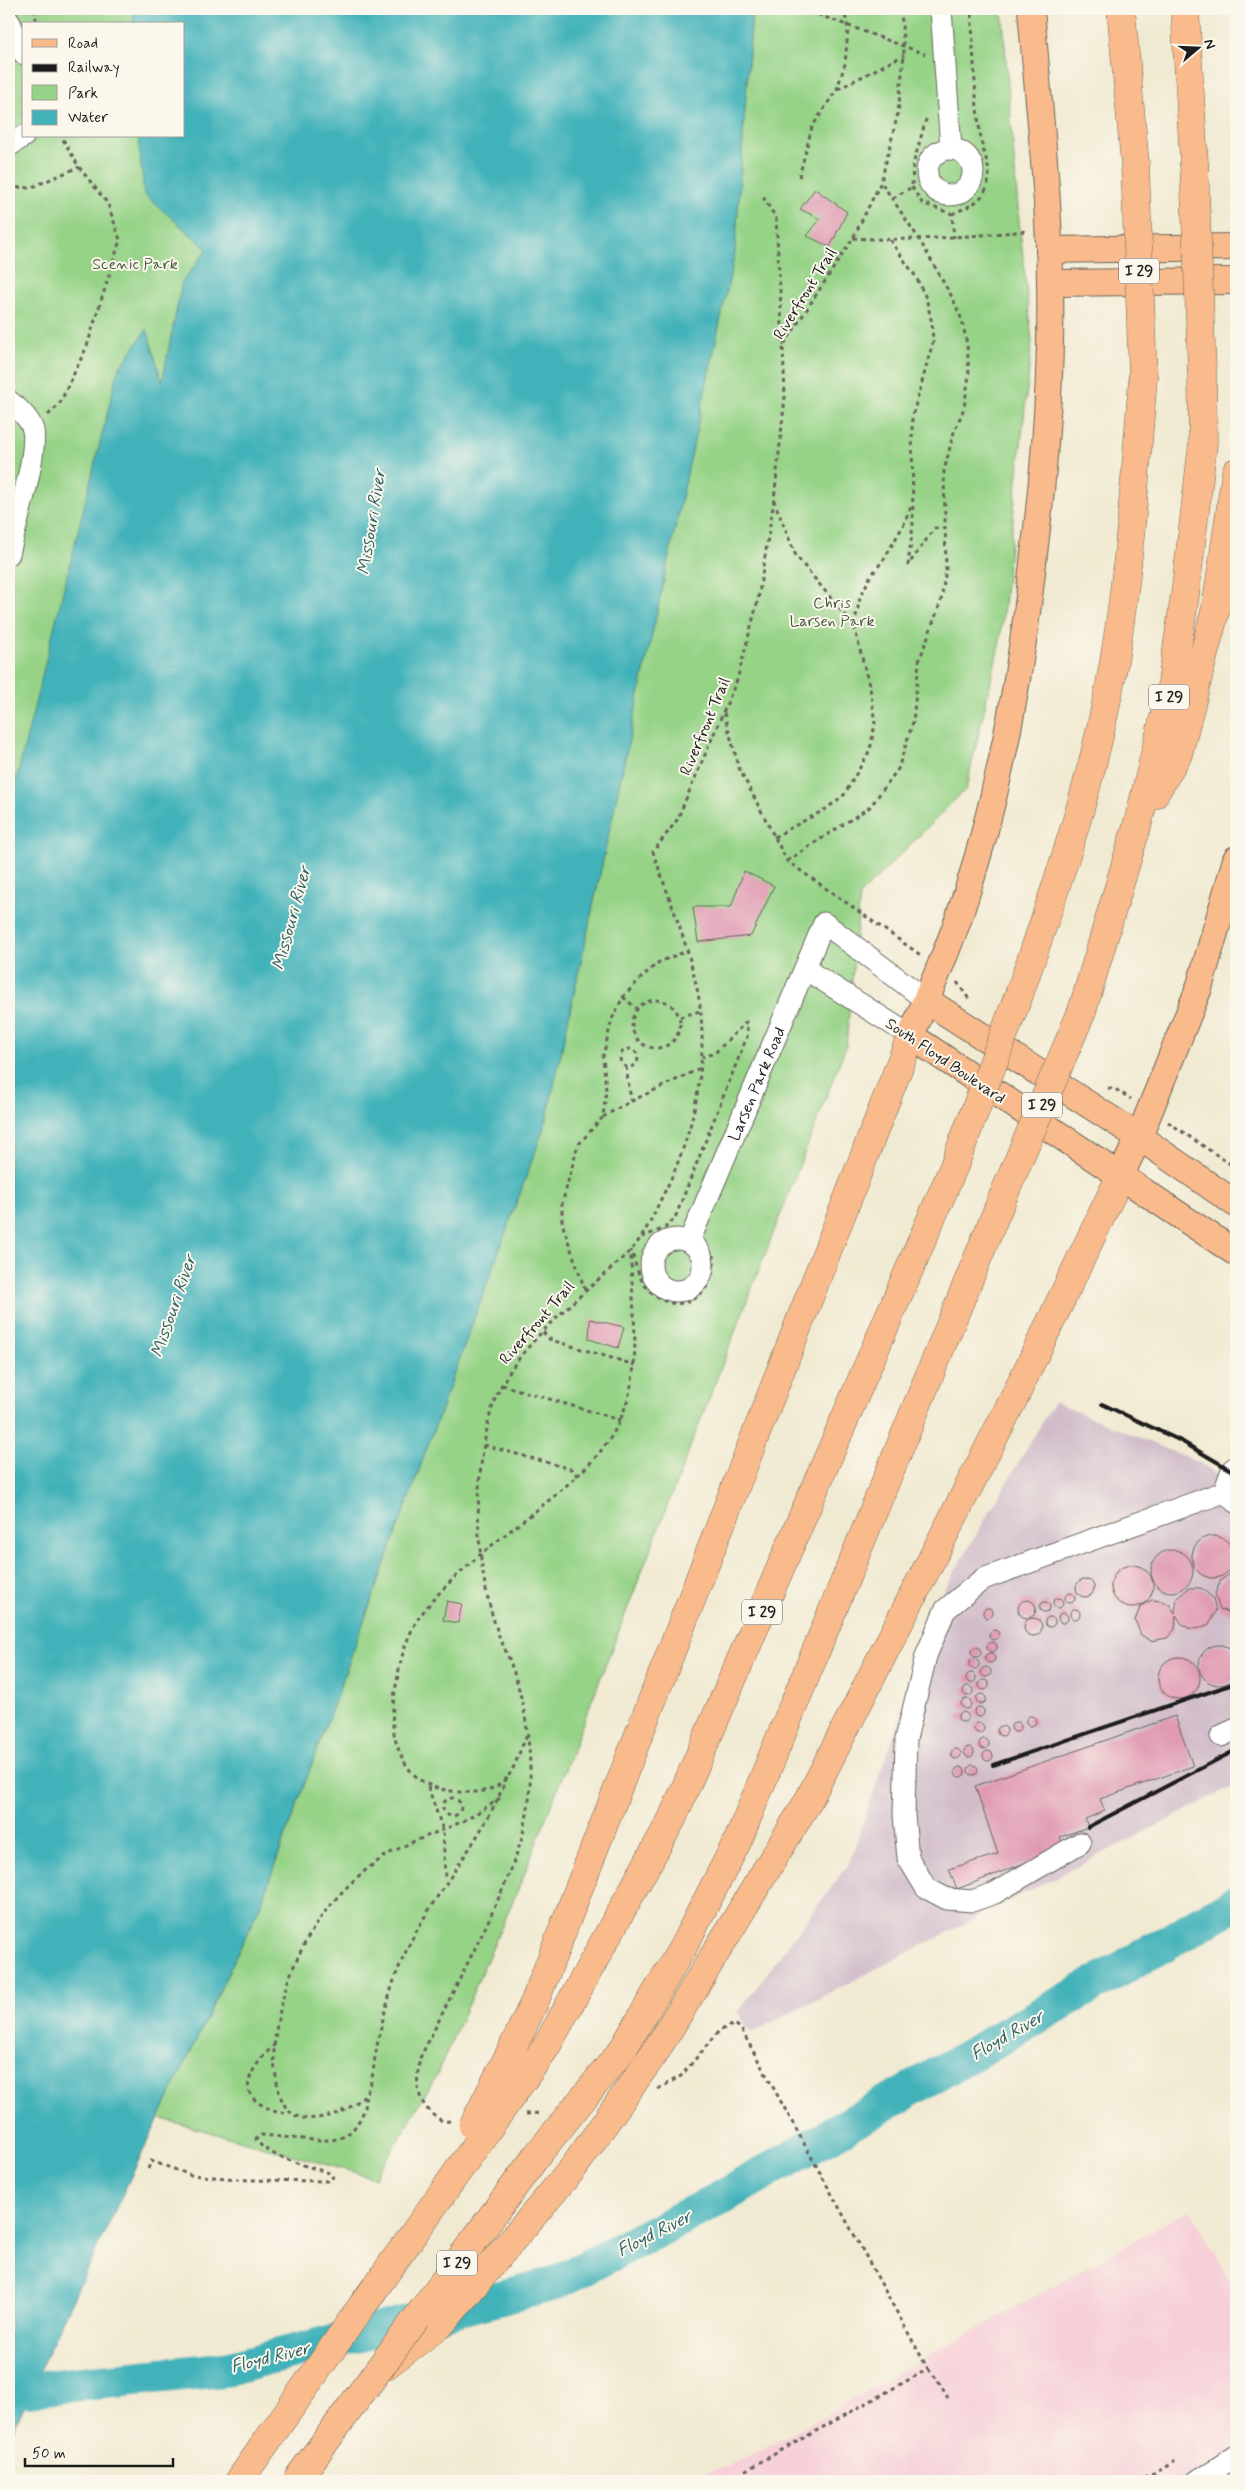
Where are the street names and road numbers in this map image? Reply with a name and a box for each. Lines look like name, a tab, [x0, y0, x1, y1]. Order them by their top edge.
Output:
street label: Riverfront Trail	[769, 244, 842, 344]
road number: I 29	[1119, 258, 1159, 284]
street label: Riverfront Trail	[675, 674, 736, 779]
road number: I 29	[1149, 684, 1189, 710]
street label: South Floyd Boulevard	[881, 1013, 1009, 1109]
street label: Larsen Park Road	[724, 1024, 791, 1144]
road number: I 29	[1022, 1092, 1062, 1118]
street label: Riverfront Trail	[495, 1277, 579, 1369]
road number: I 29	[742, 1600, 782, 1624]
road number: I 29	[437, 2250, 477, 2276]

